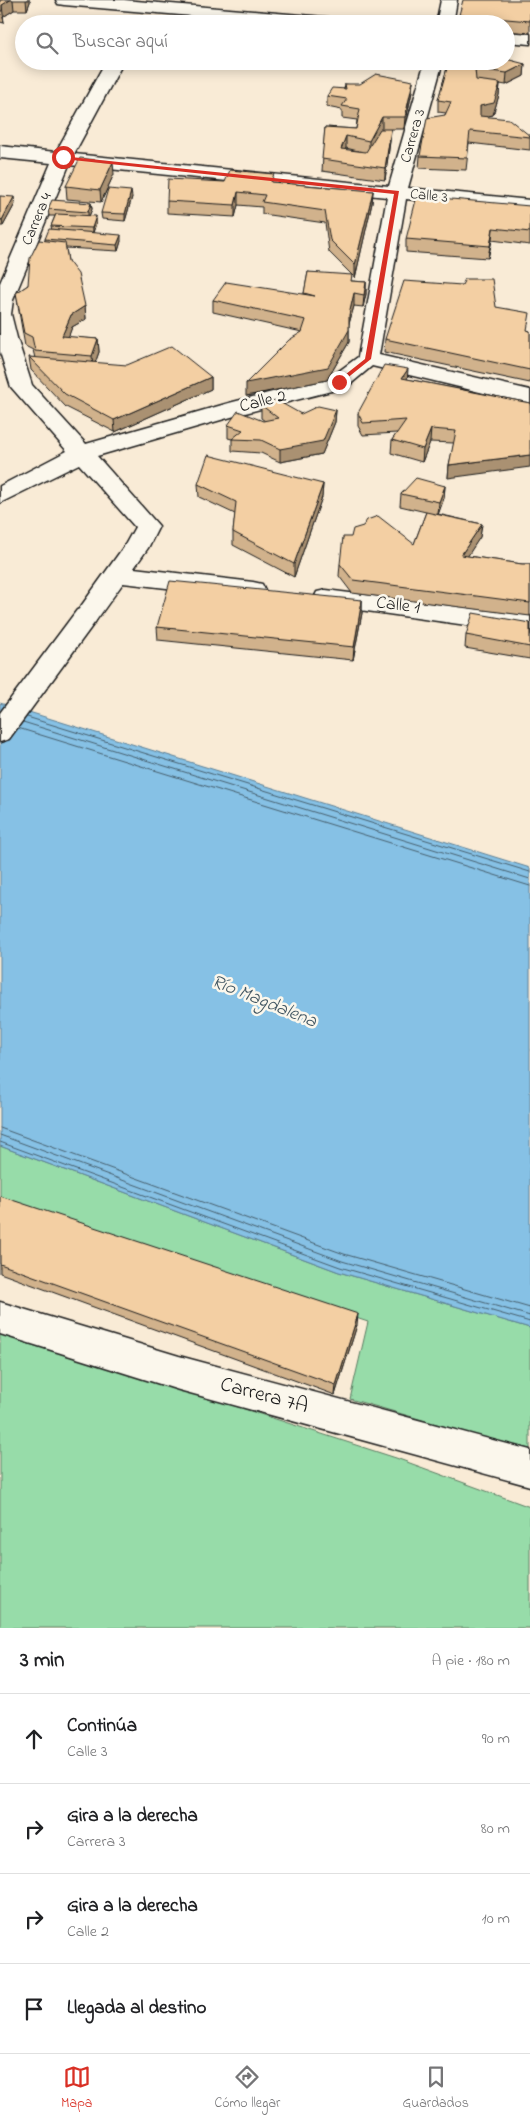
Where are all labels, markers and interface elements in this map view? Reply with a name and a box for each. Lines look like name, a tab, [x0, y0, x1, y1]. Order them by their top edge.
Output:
search box	[15, 15, 515, 70]
icon: search	[33, 29, 61, 57]
text: Buscar aquí	[73, 29, 168, 56]
street label: Carrera 3	[395, 107, 431, 165]
route start	[52, 146, 75, 169]
street label: Calle 3	[409, 183, 449, 209]
street label: Carrera 4	[16, 189, 58, 249]
route end	[328, 371, 351, 394]
street label: Calle 2	[237, 384, 289, 420]
street label: Calle 1	[375, 590, 422, 622]
water label: Río Magdalena	[207, 969, 321, 1037]
street label: Carrera 7A	[217, 1370, 311, 1422]
text: 3 min	[20, 1646, 64, 1676]
text: A pie · 180 m	[432, 1649, 510, 1673]
text: Continúa	[67, 1713, 137, 1740]
icon: ahead	[20, 1725, 48, 1753]
text: 90 m	[482, 1727, 510, 1751]
text: Calle 3	[67, 1740, 108, 1764]
text: Gira a la derecha	[67, 1803, 198, 1830]
icon: right	[20, 1815, 48, 1843]
text: 80 m	[481, 1817, 510, 1841]
text: Carrera 3	[67, 1830, 126, 1854]
text: Gira a la derecha	[67, 1893, 198, 1920]
icon: right	[20, 1905, 48, 1933]
text: 10 m	[482, 1907, 510, 1931]
text: Calle 2	[67, 1920, 109, 1944]
icon: arrive	[20, 1995, 48, 2023]
text: Llegada al destino	[67, 1995, 206, 2022]
tab: Mapa	[61, 2063, 92, 2114]
tab: Cómo llegar	[215, 2063, 280, 2114]
tab: Guardados	[403, 2063, 469, 2114]

